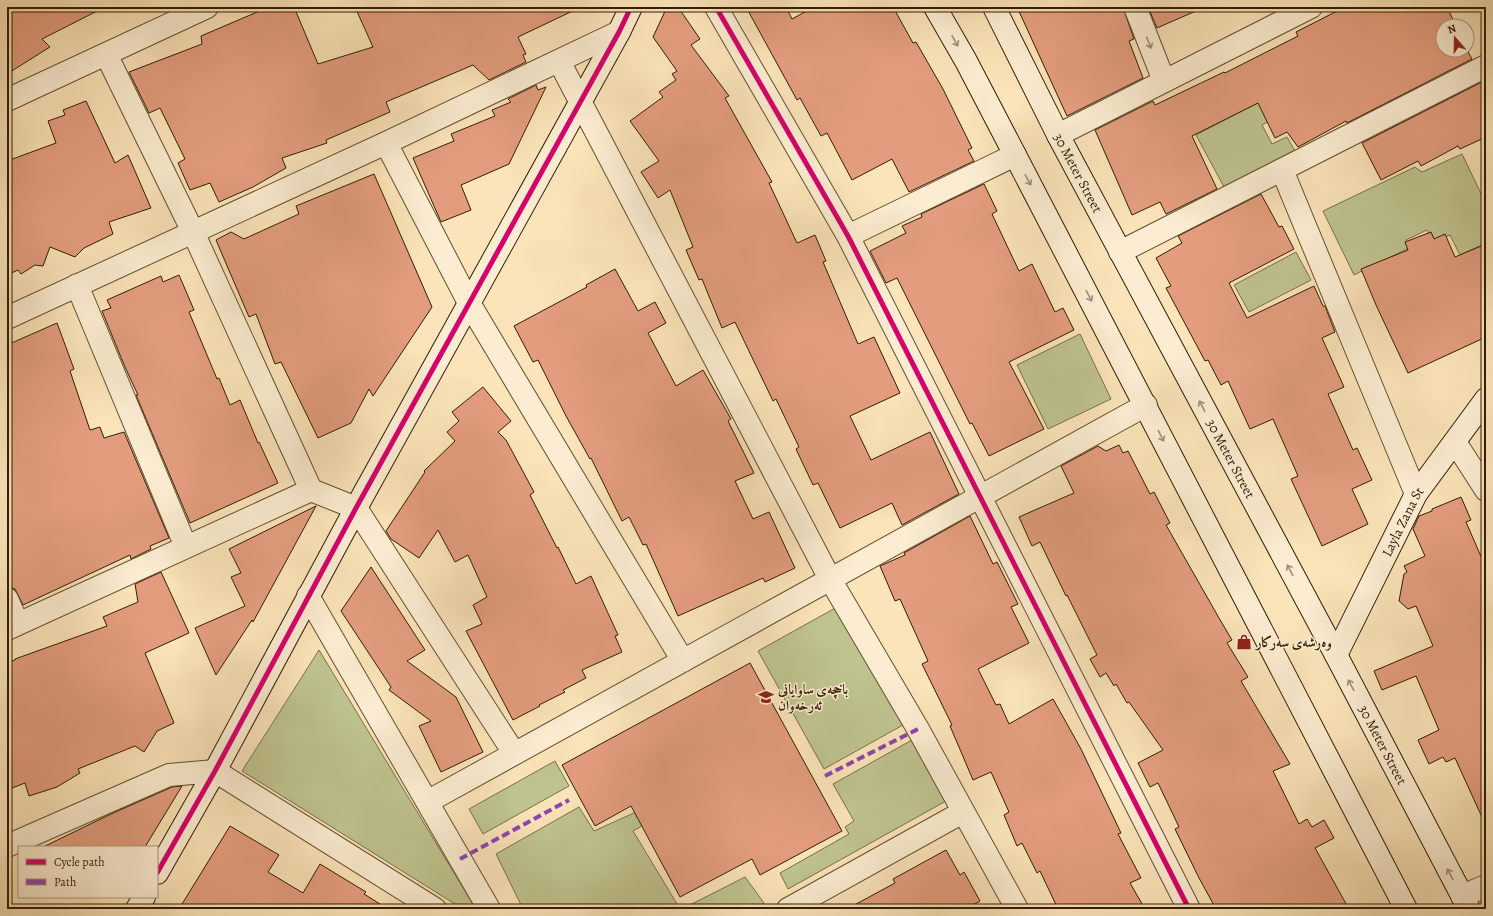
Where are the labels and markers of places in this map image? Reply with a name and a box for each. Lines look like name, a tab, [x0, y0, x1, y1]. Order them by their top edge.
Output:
shop icon: وەرشەی سەرکار	[1235, 633, 1253, 651]
place label: وەرشەی سەرکار	[1254, 633, 1332, 652]
place label: باخچەی ساوایانی ئەرخەوان	[777, 680, 848, 715]
school or university icon: باخچەی ساوایانی ئەرخەوان	[757, 688, 775, 706]

